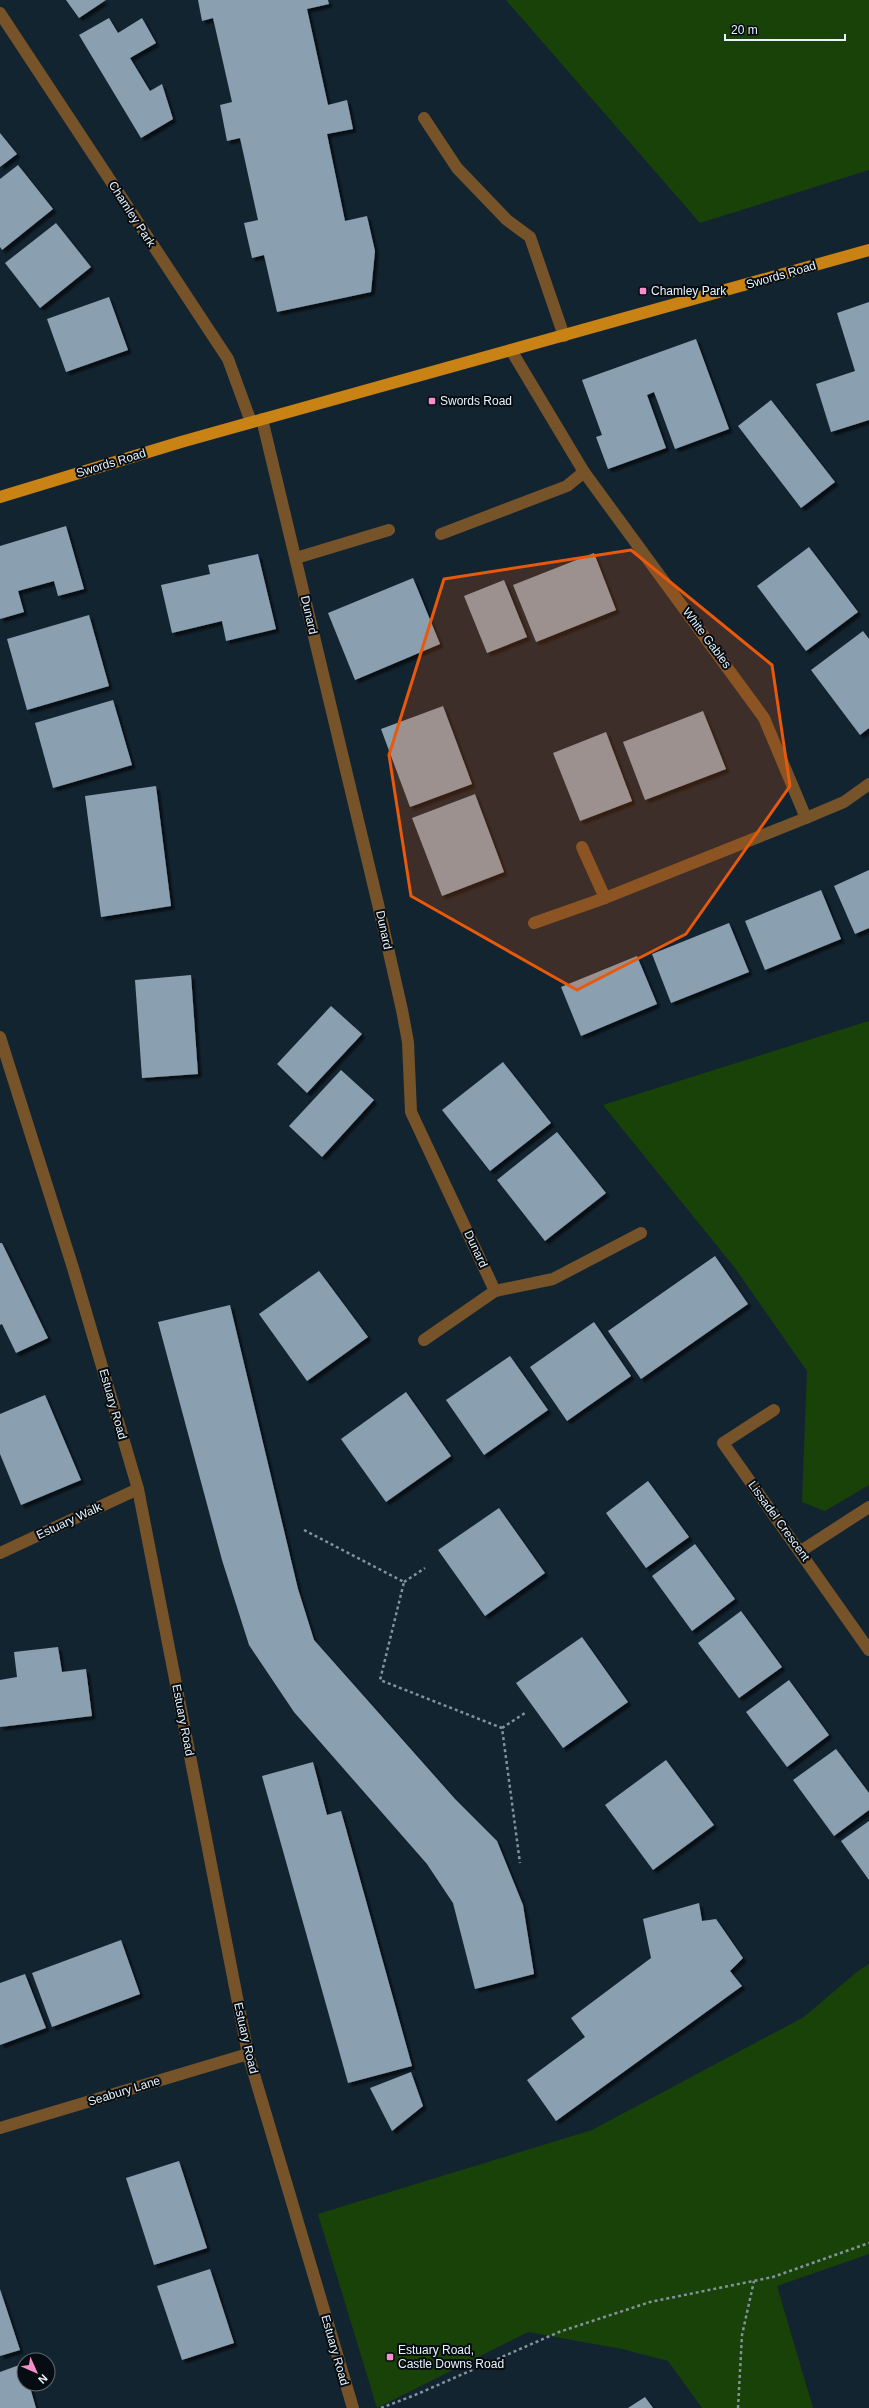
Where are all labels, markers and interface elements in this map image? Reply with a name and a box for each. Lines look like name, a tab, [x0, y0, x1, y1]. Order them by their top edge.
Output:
scale bar	[725, 16, 845, 42]
text: 20 m	[731, 23, 758, 37]
street label: Chamley Park	[106, 179, 159, 250]
street label: Swords Road	[744, 258, 818, 292]
place label: Chamley Park	[651, 284, 727, 298]
marker: Chamley Park	[638, 286, 648, 296]
place label: Swords Road	[440, 394, 512, 408]
marker: Swords Road	[427, 396, 437, 406]
street label: Swords Road	[75, 446, 147, 480]
street label: Dunard	[298, 594, 320, 636]
street label: White Gables	[680, 605, 734, 671]
street label: Dunard	[373, 909, 395, 951]
street label: Dunard	[461, 1228, 491, 1270]
street label: Estuary Road	[96, 1367, 130, 1441]
street label: Lissadel Crescent	[745, 1478, 813, 1564]
street label: Estuary Walk	[34, 1499, 105, 1542]
street label: Estuary Road	[169, 1683, 197, 1757]
street label: Estuary Road	[231, 2001, 261, 2075]
street label: Seabury Lane	[86, 2073, 162, 2109]
street label: Estuary Road	[318, 2313, 352, 2387]
place label: Estuary Road, Castle Downs Road	[398, 2343, 504, 2371]
north arrow	[16, 2352, 56, 2392]
marker: Estuary Road, Castle Downs Road	[385, 2352, 395, 2362]
text: N	[36, 2372, 50, 2386]

